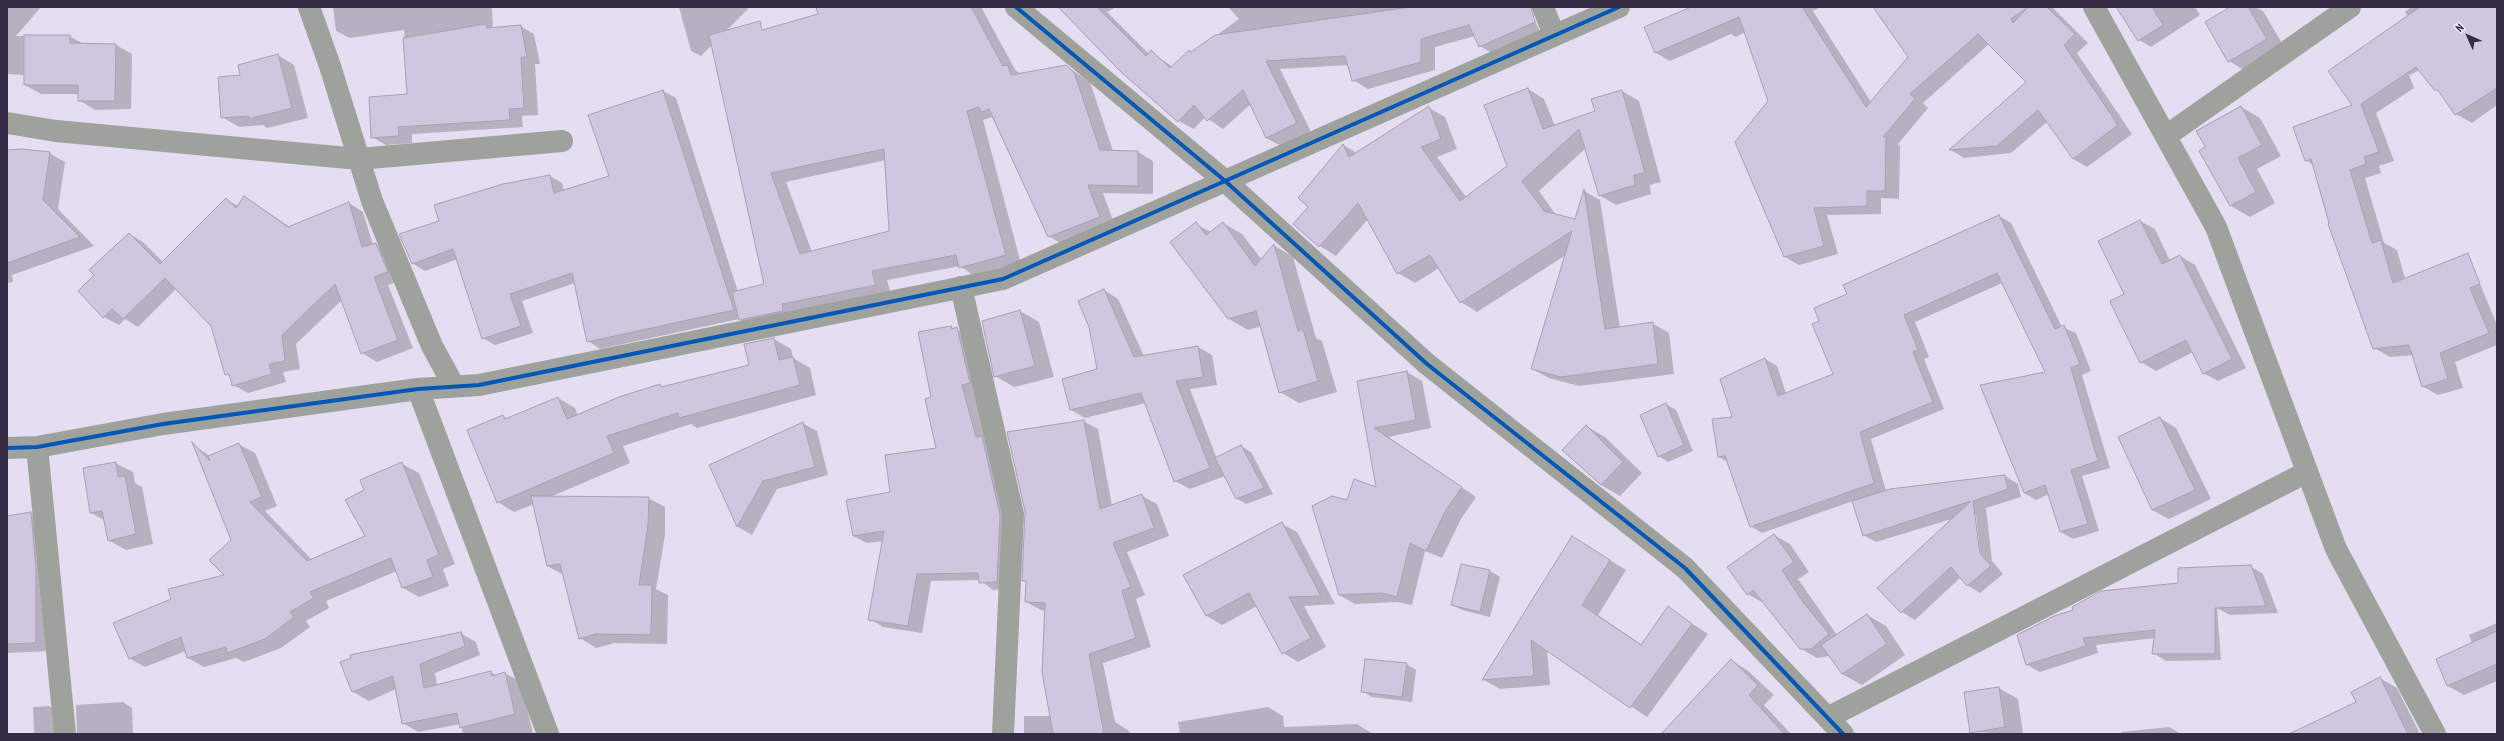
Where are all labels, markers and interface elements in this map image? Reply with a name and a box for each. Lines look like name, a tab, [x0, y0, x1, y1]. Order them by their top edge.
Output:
north arrow	[2448, 16, 2488, 56]
text: N	[2452, 20, 2467, 35]

